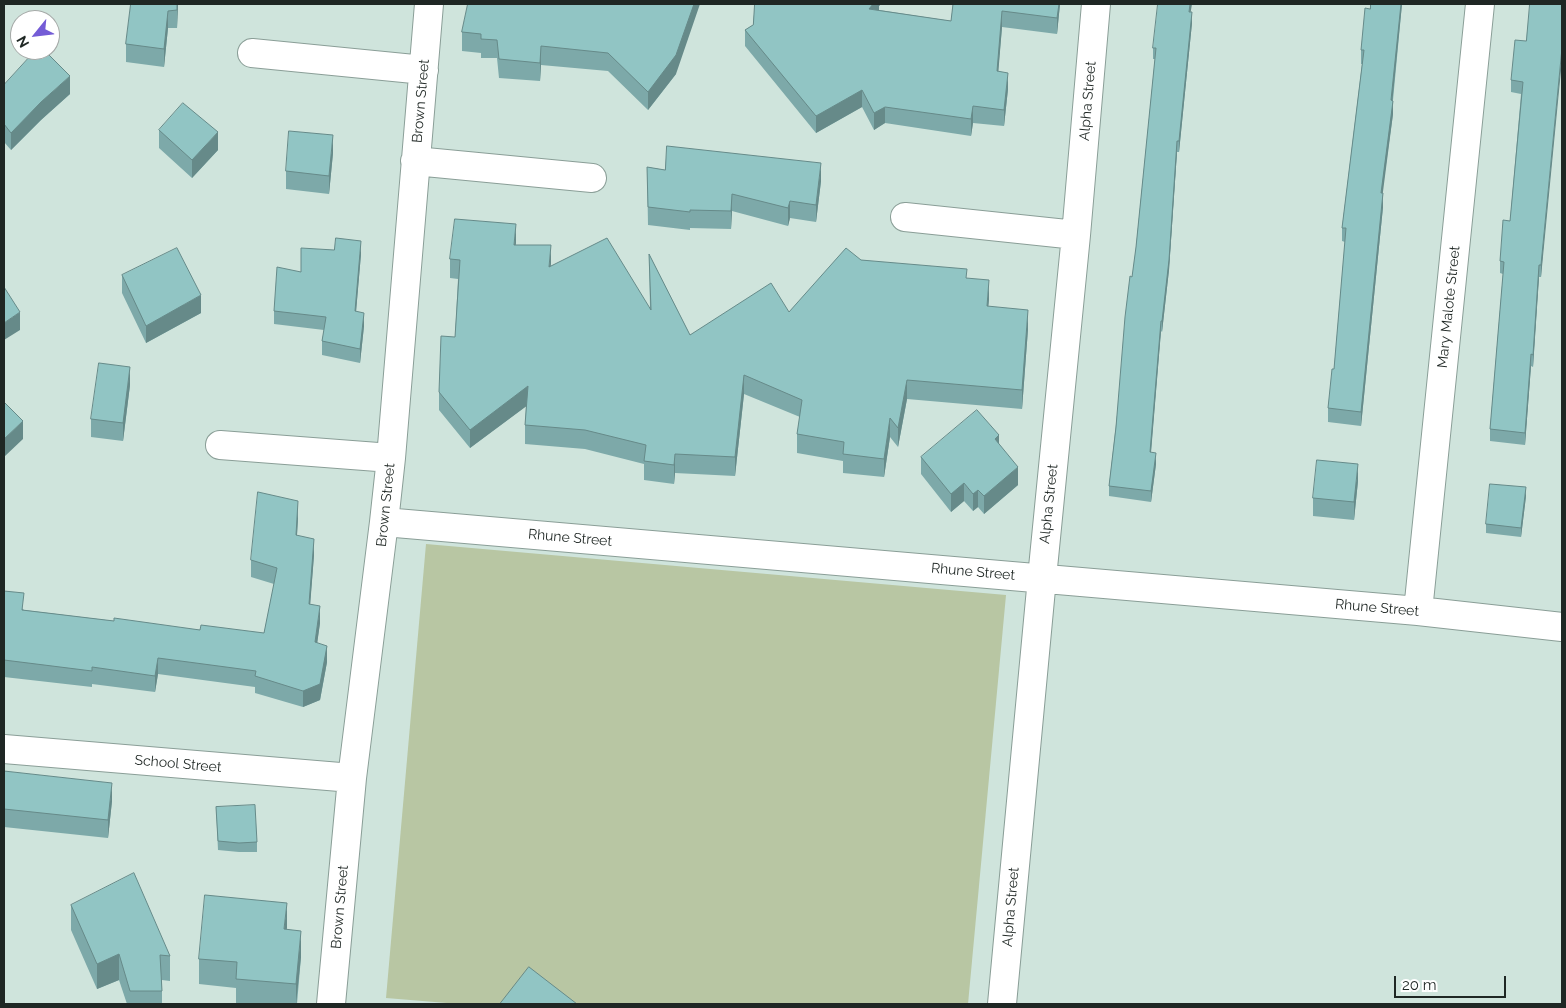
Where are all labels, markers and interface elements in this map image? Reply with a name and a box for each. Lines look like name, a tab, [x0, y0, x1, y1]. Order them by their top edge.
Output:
north arrow	[10, 10, 60, 60]
text: N	[13, 33, 32, 50]
street label: Brown Street	[409, 58, 433, 144]
street label: Alpha Street	[1076, 60, 1100, 142]
street label: Mary Malote Street	[1434, 245, 1464, 369]
street label: Brown Street	[373, 462, 399, 548]
street label: Alpha Street	[1036, 463, 1062, 545]
street label: Rhune Street	[527, 526, 613, 550]
street label: Rhune Street	[930, 560, 1016, 584]
street label: Rhune Street	[1334, 596, 1420, 620]
street label: School Street	[134, 752, 222, 776]
street label: Brown Street	[328, 864, 352, 950]
street label: Alpha Street	[999, 866, 1023, 948]
scale bar	[1396, 966, 1508, 998]
text: 20 m	[1402, 976, 1437, 994]

